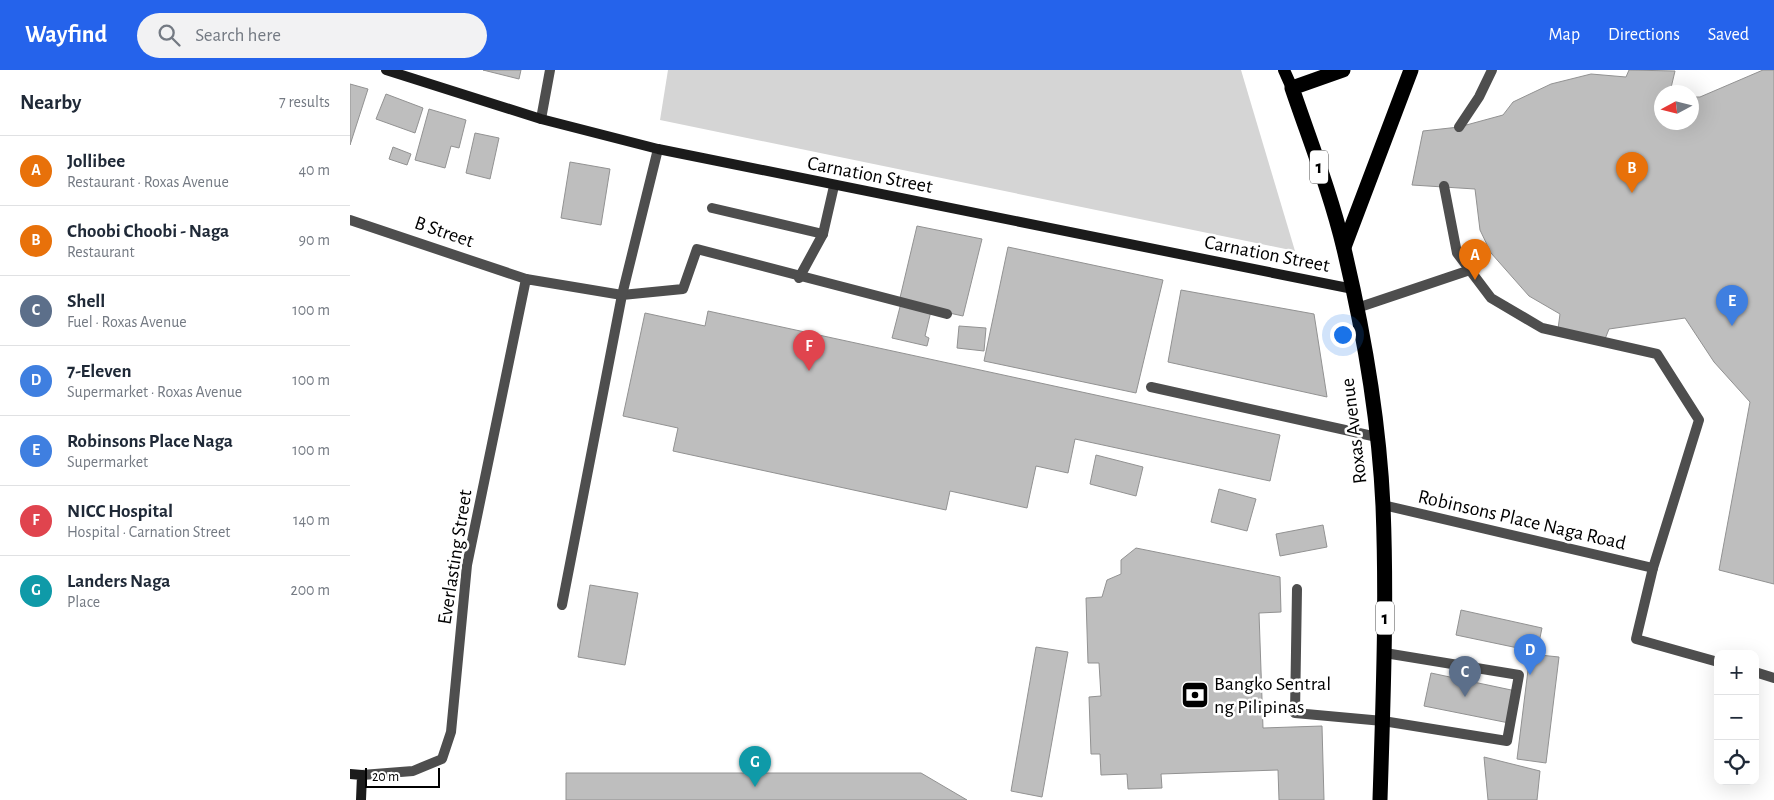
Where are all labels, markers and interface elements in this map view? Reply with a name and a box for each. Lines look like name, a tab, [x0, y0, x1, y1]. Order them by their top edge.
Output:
search box	[137, 13, 487, 58]
icon: search	[155, 21, 183, 49]
text: Wayfind	[25, 23, 107, 47]
text: Search here	[195, 26, 281, 45]
text: Map	[1549, 26, 1580, 44]
text: Directions	[1608, 26, 1680, 44]
text: Saved	[1708, 26, 1749, 44]
north arrow	[1654, 85, 1699, 130]
text: Nearby	[20, 92, 81, 113]
text: 7 results	[279, 94, 330, 110]
road number: 1	[1310, 150, 1328, 184]
text: Jollibee	[67, 152, 125, 171]
pin: B	[1616, 152, 1648, 193]
street label: Carnation Street	[806, 153, 935, 197]
text: A	[31, 162, 41, 178]
text: 40 m	[298, 162, 330, 178]
text: Restaurant · Roxas Avenue	[67, 174, 229, 190]
street label: B Street	[412, 213, 477, 252]
text: Choobi Choobi - Naga	[67, 222, 229, 241]
text: B	[31, 232, 41, 248]
text: 90 m	[299, 232, 330, 248]
street label: Carnation Street	[1203, 232, 1332, 276]
pin: A	[1459, 239, 1491, 280]
text: Restaurant	[67, 244, 135, 260]
pin: E	[1716, 285, 1748, 326]
text: Shell	[67, 292, 105, 311]
text: C	[32, 302, 40, 318]
text: 100 m	[292, 302, 330, 318]
text: Fuel · Roxas Avenue	[67, 314, 187, 330]
your location	[1330, 322, 1356, 348]
pin: F	[793, 330, 825, 371]
text: 7-Eleven	[67, 362, 131, 381]
text: D	[31, 372, 41, 388]
text: 100 m	[292, 372, 330, 388]
street label: Roxas Avenue	[1338, 377, 1370, 485]
text: Supermarket · Roxas Avenue	[67, 384, 242, 400]
text: Robinsons Place Naga	[67, 432, 233, 451]
text: E	[32, 442, 40, 458]
text: 100 m	[292, 442, 330, 458]
text: Supermarket	[67, 454, 148, 470]
street label: Robinsons Place Naga Road	[1416, 486, 1628, 554]
street label: Everlasting Street	[434, 488, 476, 626]
text: NICC Hospital	[67, 502, 173, 521]
text: F	[32, 512, 40, 528]
text: 140 m	[293, 512, 330, 528]
text: Hospital · Carnation Street	[67, 524, 230, 540]
text: Landers Naga	[67, 572, 171, 591]
text: G	[31, 582, 41, 598]
text: 200 m	[290, 582, 330, 598]
text: Place	[67, 594, 100, 610]
road number: 1	[1376, 602, 1394, 634]
pin: D	[1514, 634, 1546, 675]
map controls	[1714, 650, 1759, 785]
button: +	[1714, 650, 1759, 695]
pin: C	[1449, 656, 1481, 697]
place label: Bangko Sentral ng Pilipinas	[1214, 674, 1331, 717]
bank icon: Bangko Sentral ng Pilipinas	[1180, 680, 1210, 710]
button: −	[1714, 695, 1759, 740]
button: locate	[1714, 740, 1759, 785]
pin: G	[739, 746, 771, 787]
scale bar	[365, 765, 440, 788]
text: 20 m	[372, 770, 399, 784]

